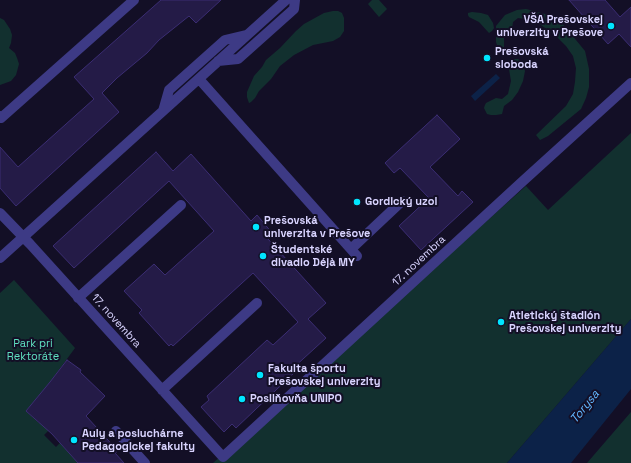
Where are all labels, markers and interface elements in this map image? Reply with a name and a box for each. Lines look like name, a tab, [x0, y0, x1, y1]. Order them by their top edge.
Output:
place label: VŠA Prešovskej univerzity v Prešove	[496, 13, 603, 39]
marker: VŠA Prešovskej univerzity v Prešove	[606, 21, 616, 31]
place label: Prešovská sloboda	[495, 45, 549, 71]
marker: Prešovská sloboda	[482, 53, 492, 63]
place label: Gordický uzol	[365, 195, 437, 209]
marker: Gordický uzol	[352, 197, 362, 207]
place label: Prešovská univerzita v Prešove	[264, 214, 370, 240]
marker: Prešovská univerzita v Prešove	[251, 222, 261, 232]
street label: 17. novembra	[390, 233, 448, 289]
place label: Študentské divadlo Déjà MY	[271, 243, 355, 269]
marker: Študentské divadlo Déjà MY	[258, 251, 268, 261]
street label: 17. novembra	[88, 291, 144, 351]
place label: Atletický štadión Prešovskej univerzity	[509, 309, 622, 335]
marker: Atletický štadión Prešovskej univerzity	[496, 317, 506, 327]
park label: Park pri Rektoráte	[7, 337, 59, 363]
place label: Fakulta športu Prešovskej univerzity	[268, 362, 381, 388]
marker: Fakulta športu Prešovskej univerzity	[255, 370, 265, 380]
water label: Torysa	[567, 388, 603, 426]
place label: Posilňovňa UNIPO	[250, 392, 342, 406]
marker: Posilňovňa UNIPO	[237, 394, 247, 404]
place label: Auly a posluchárne Pedagogickej fakulty	[82, 427, 195, 453]
marker: Auly a posluchárne Pedagogickej fakulty	[69, 435, 79, 445]

